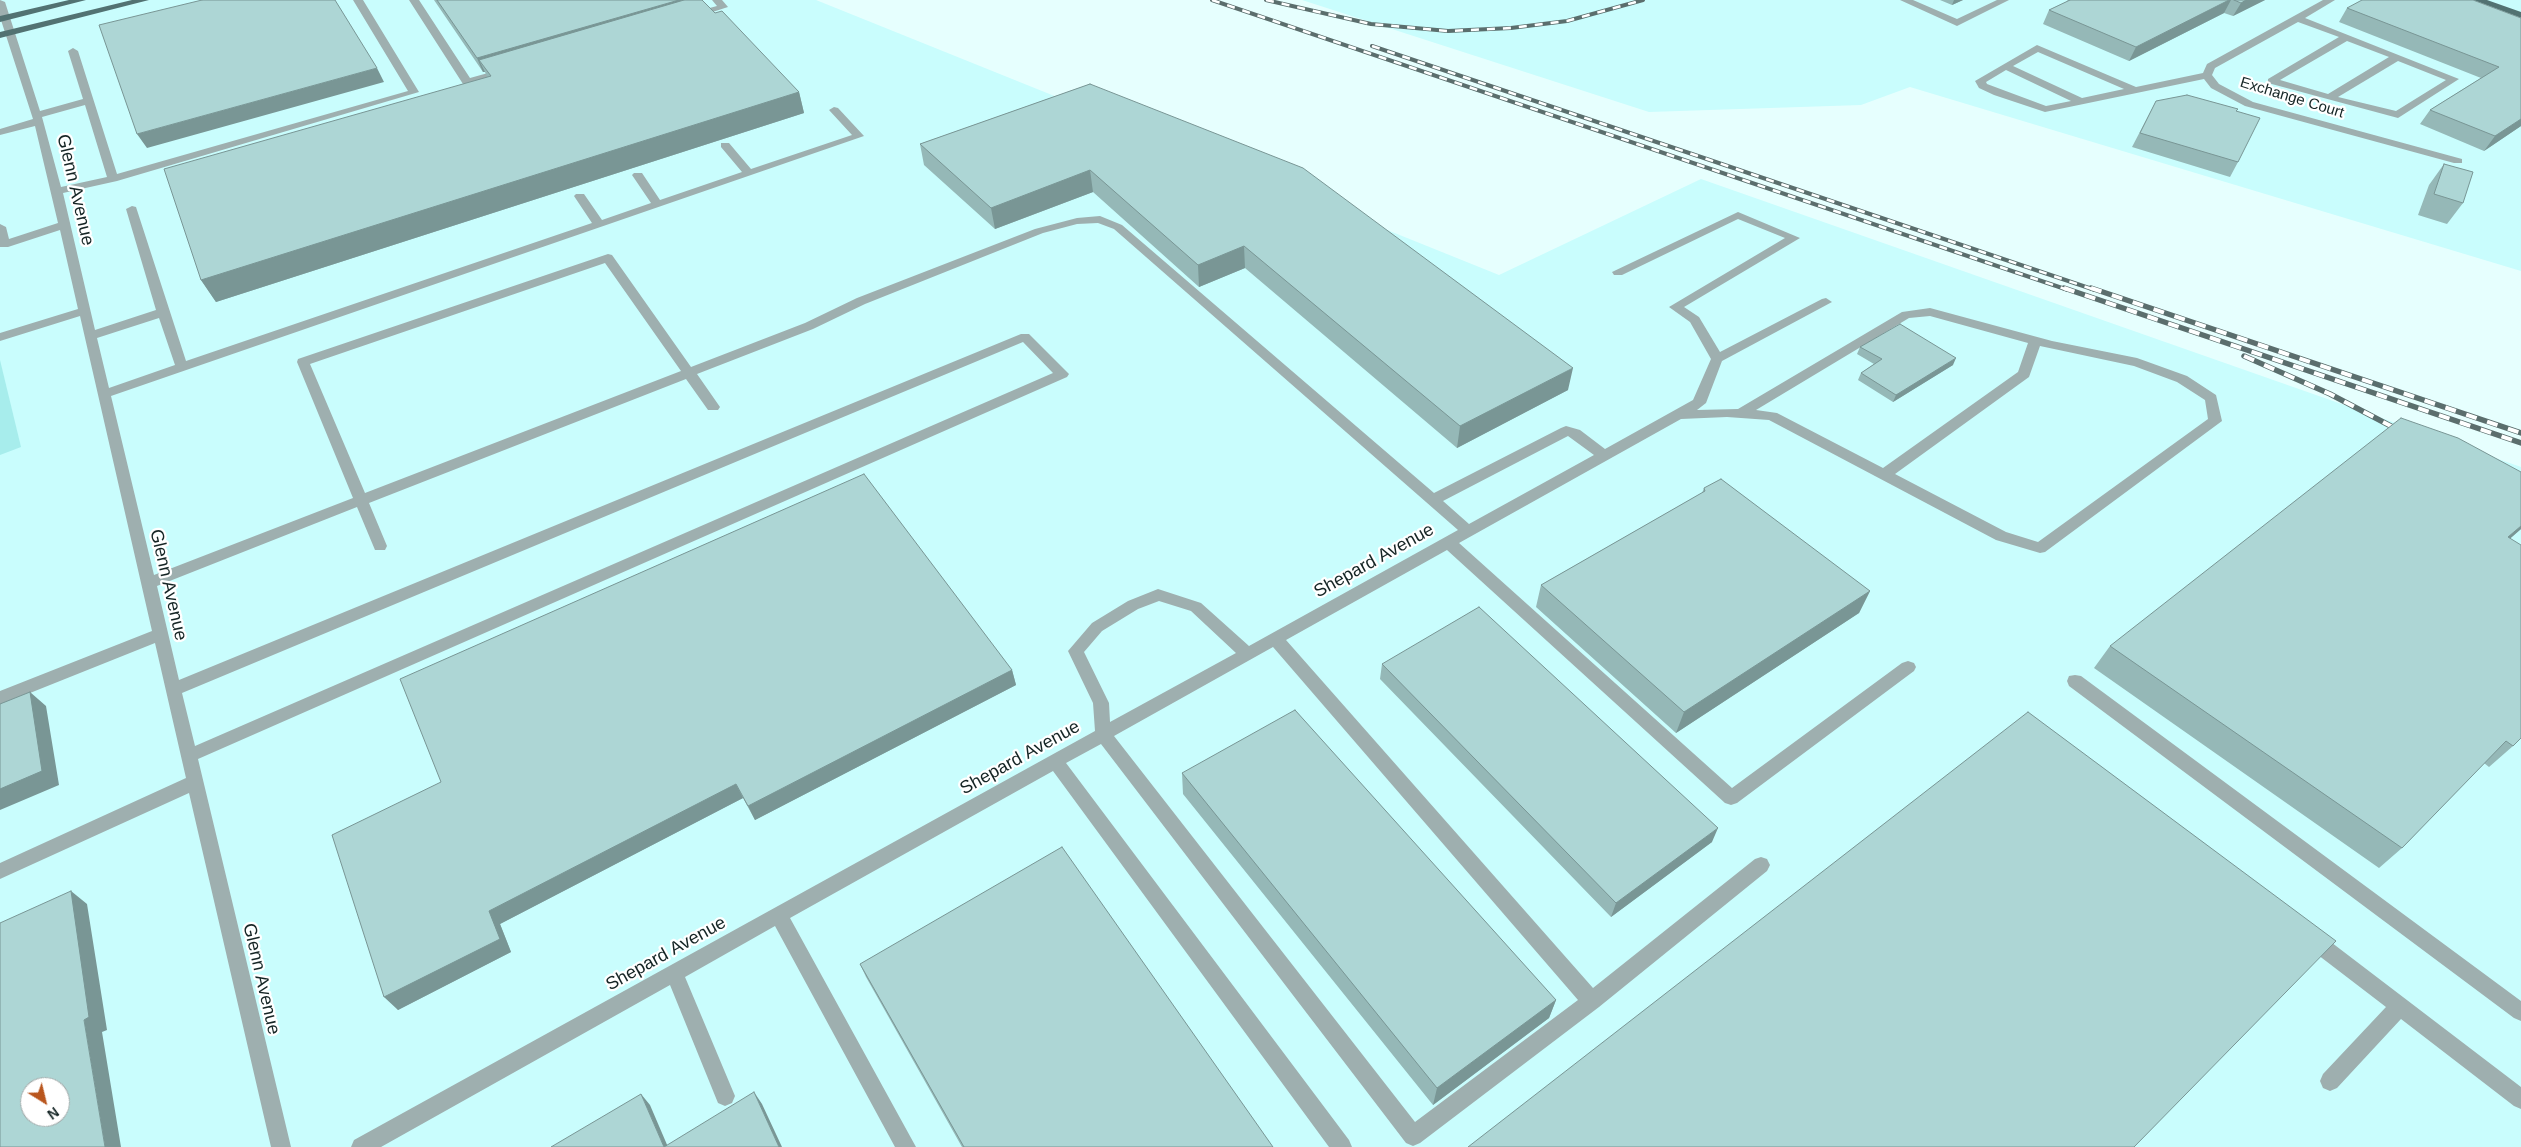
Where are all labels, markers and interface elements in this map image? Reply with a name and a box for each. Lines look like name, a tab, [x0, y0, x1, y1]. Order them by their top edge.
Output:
street label: Exchange Court	[2238, 74, 2346, 122]
street label: Glenn Avenue	[52, 132, 98, 248]
street label: Shepard Avenue	[1310, 519, 1438, 603]
street label: Glenn Avenue	[145, 527, 191, 643]
street label: Shepard Avenue	[956, 716, 1084, 800]
street label: Shepard Avenue	[602, 912, 730, 996]
street label: Glenn Avenue	[238, 921, 284, 1037]
north arrow	[20, 1077, 70, 1127]
text: N	[44, 1104, 62, 1123]

